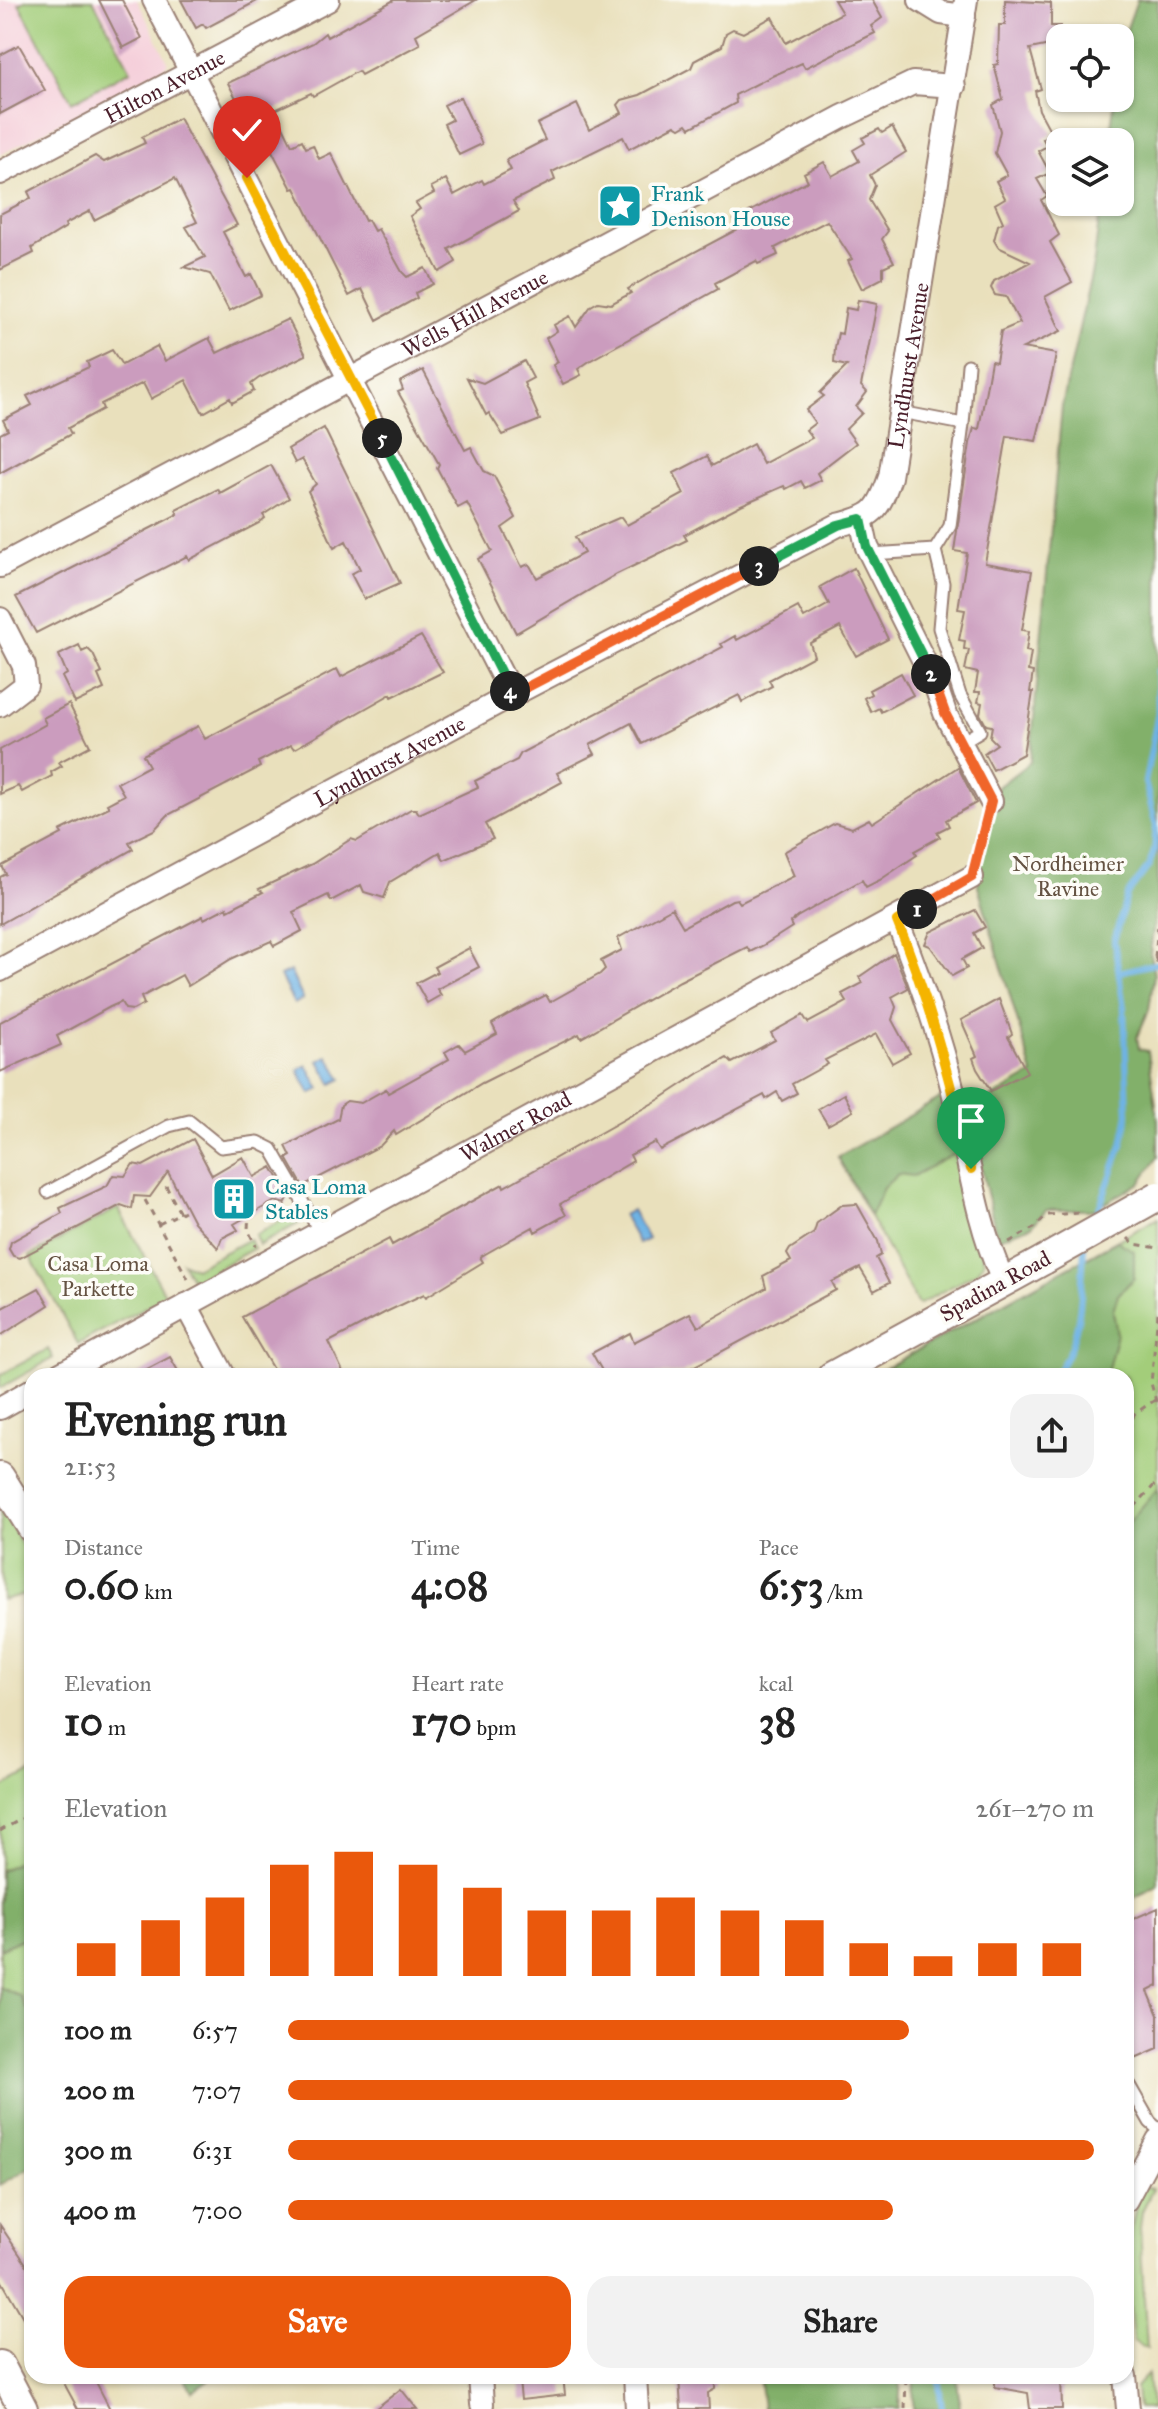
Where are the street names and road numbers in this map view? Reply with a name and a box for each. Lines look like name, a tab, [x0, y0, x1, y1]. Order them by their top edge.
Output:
street label: Hilton Avenue	[99, 43, 230, 129]
street label: Wells Hill Avenue	[397, 263, 552, 363]
street label: Lyndhurst Avenue	[881, 280, 934, 451]
street label: Lyndhurst Avenue	[309, 709, 470, 813]
street label: Walmer Road	[455, 1085, 576, 1167]
street label: Spadina Road	[935, 1244, 1055, 1328]

